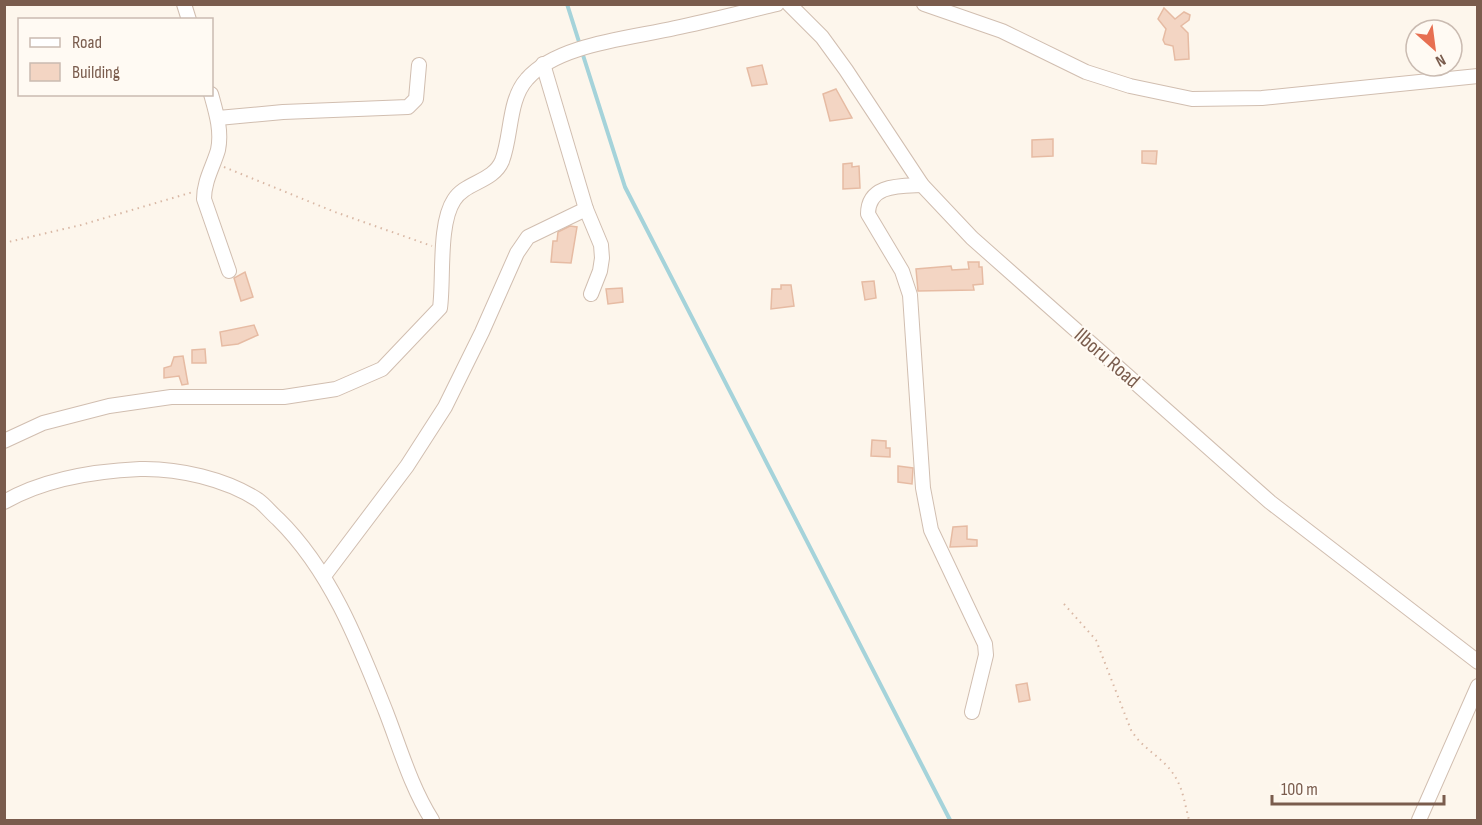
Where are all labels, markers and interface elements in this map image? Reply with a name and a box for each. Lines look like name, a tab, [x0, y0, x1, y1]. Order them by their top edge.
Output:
legend	[18, 18, 213, 96]
north arrow	[1404, 18, 1464, 78]
text: Road	[72, 32, 102, 53]
text: N	[1432, 50, 1449, 70]
text: Building	[72, 62, 120, 83]
street label: Ilboru Road	[1069, 323, 1145, 393]
scale bar	[1272, 768, 1444, 806]
text: 100 m	[1281, 779, 1318, 800]

